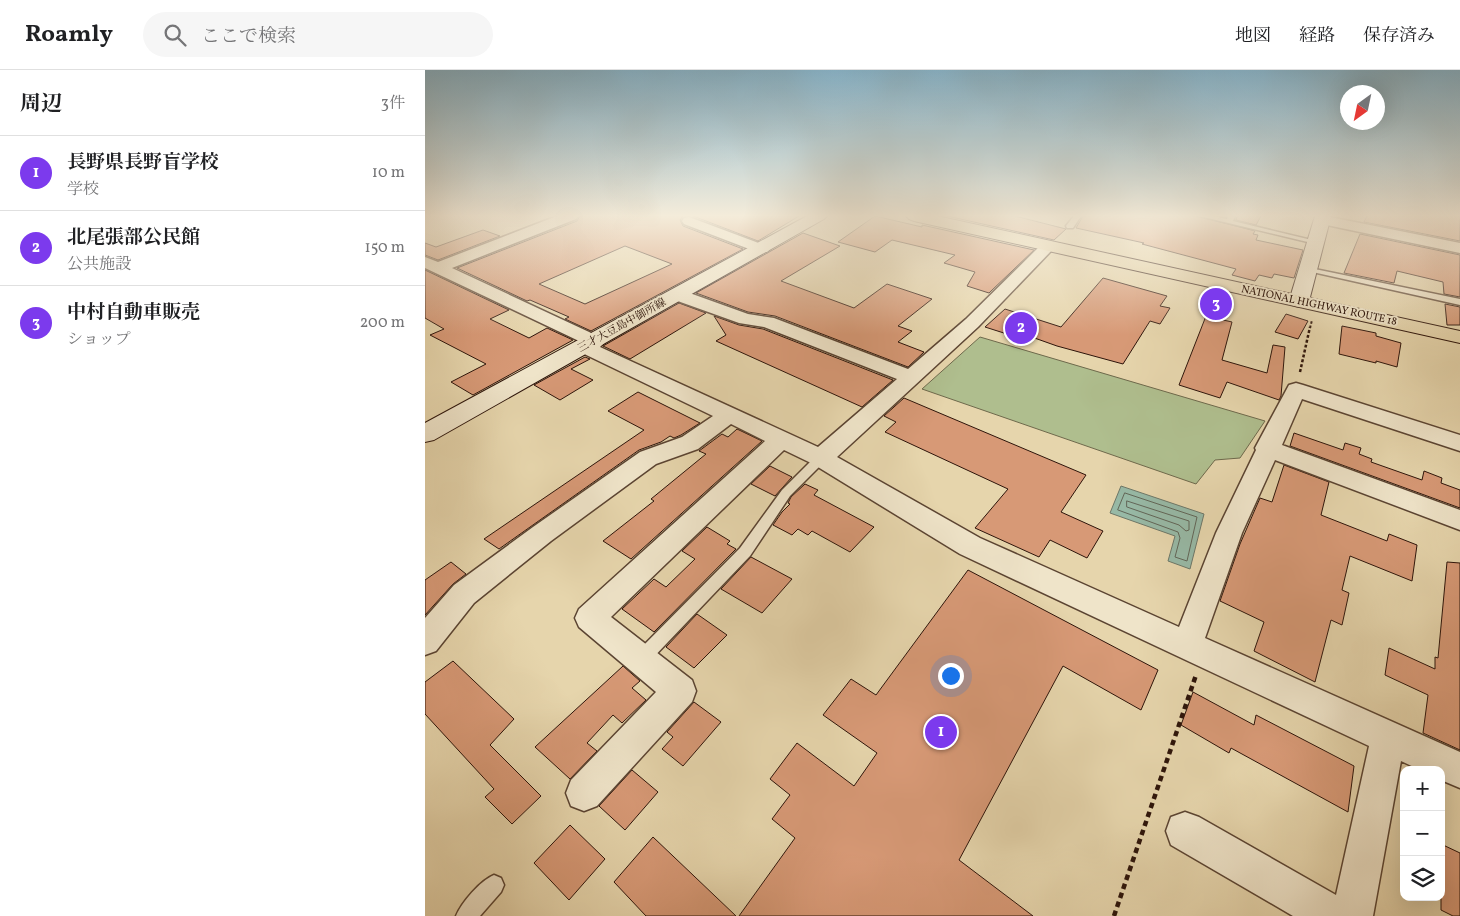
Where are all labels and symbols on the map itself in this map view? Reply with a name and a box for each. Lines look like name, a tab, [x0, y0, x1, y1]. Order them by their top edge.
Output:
north arrow	[1340, 85, 1385, 130]
street label: NATIONAL HIGHWAY ROUTE 18	[1240, 282, 1399, 330]
pin: 3	[1200, 285, 1232, 323]
street label: 三才大豆島中御所線	[575, 295, 669, 357]
pin: 2	[1005, 309, 1037, 347]
your location	[938, 663, 964, 689]
pin: 1	[925, 713, 957, 751]

